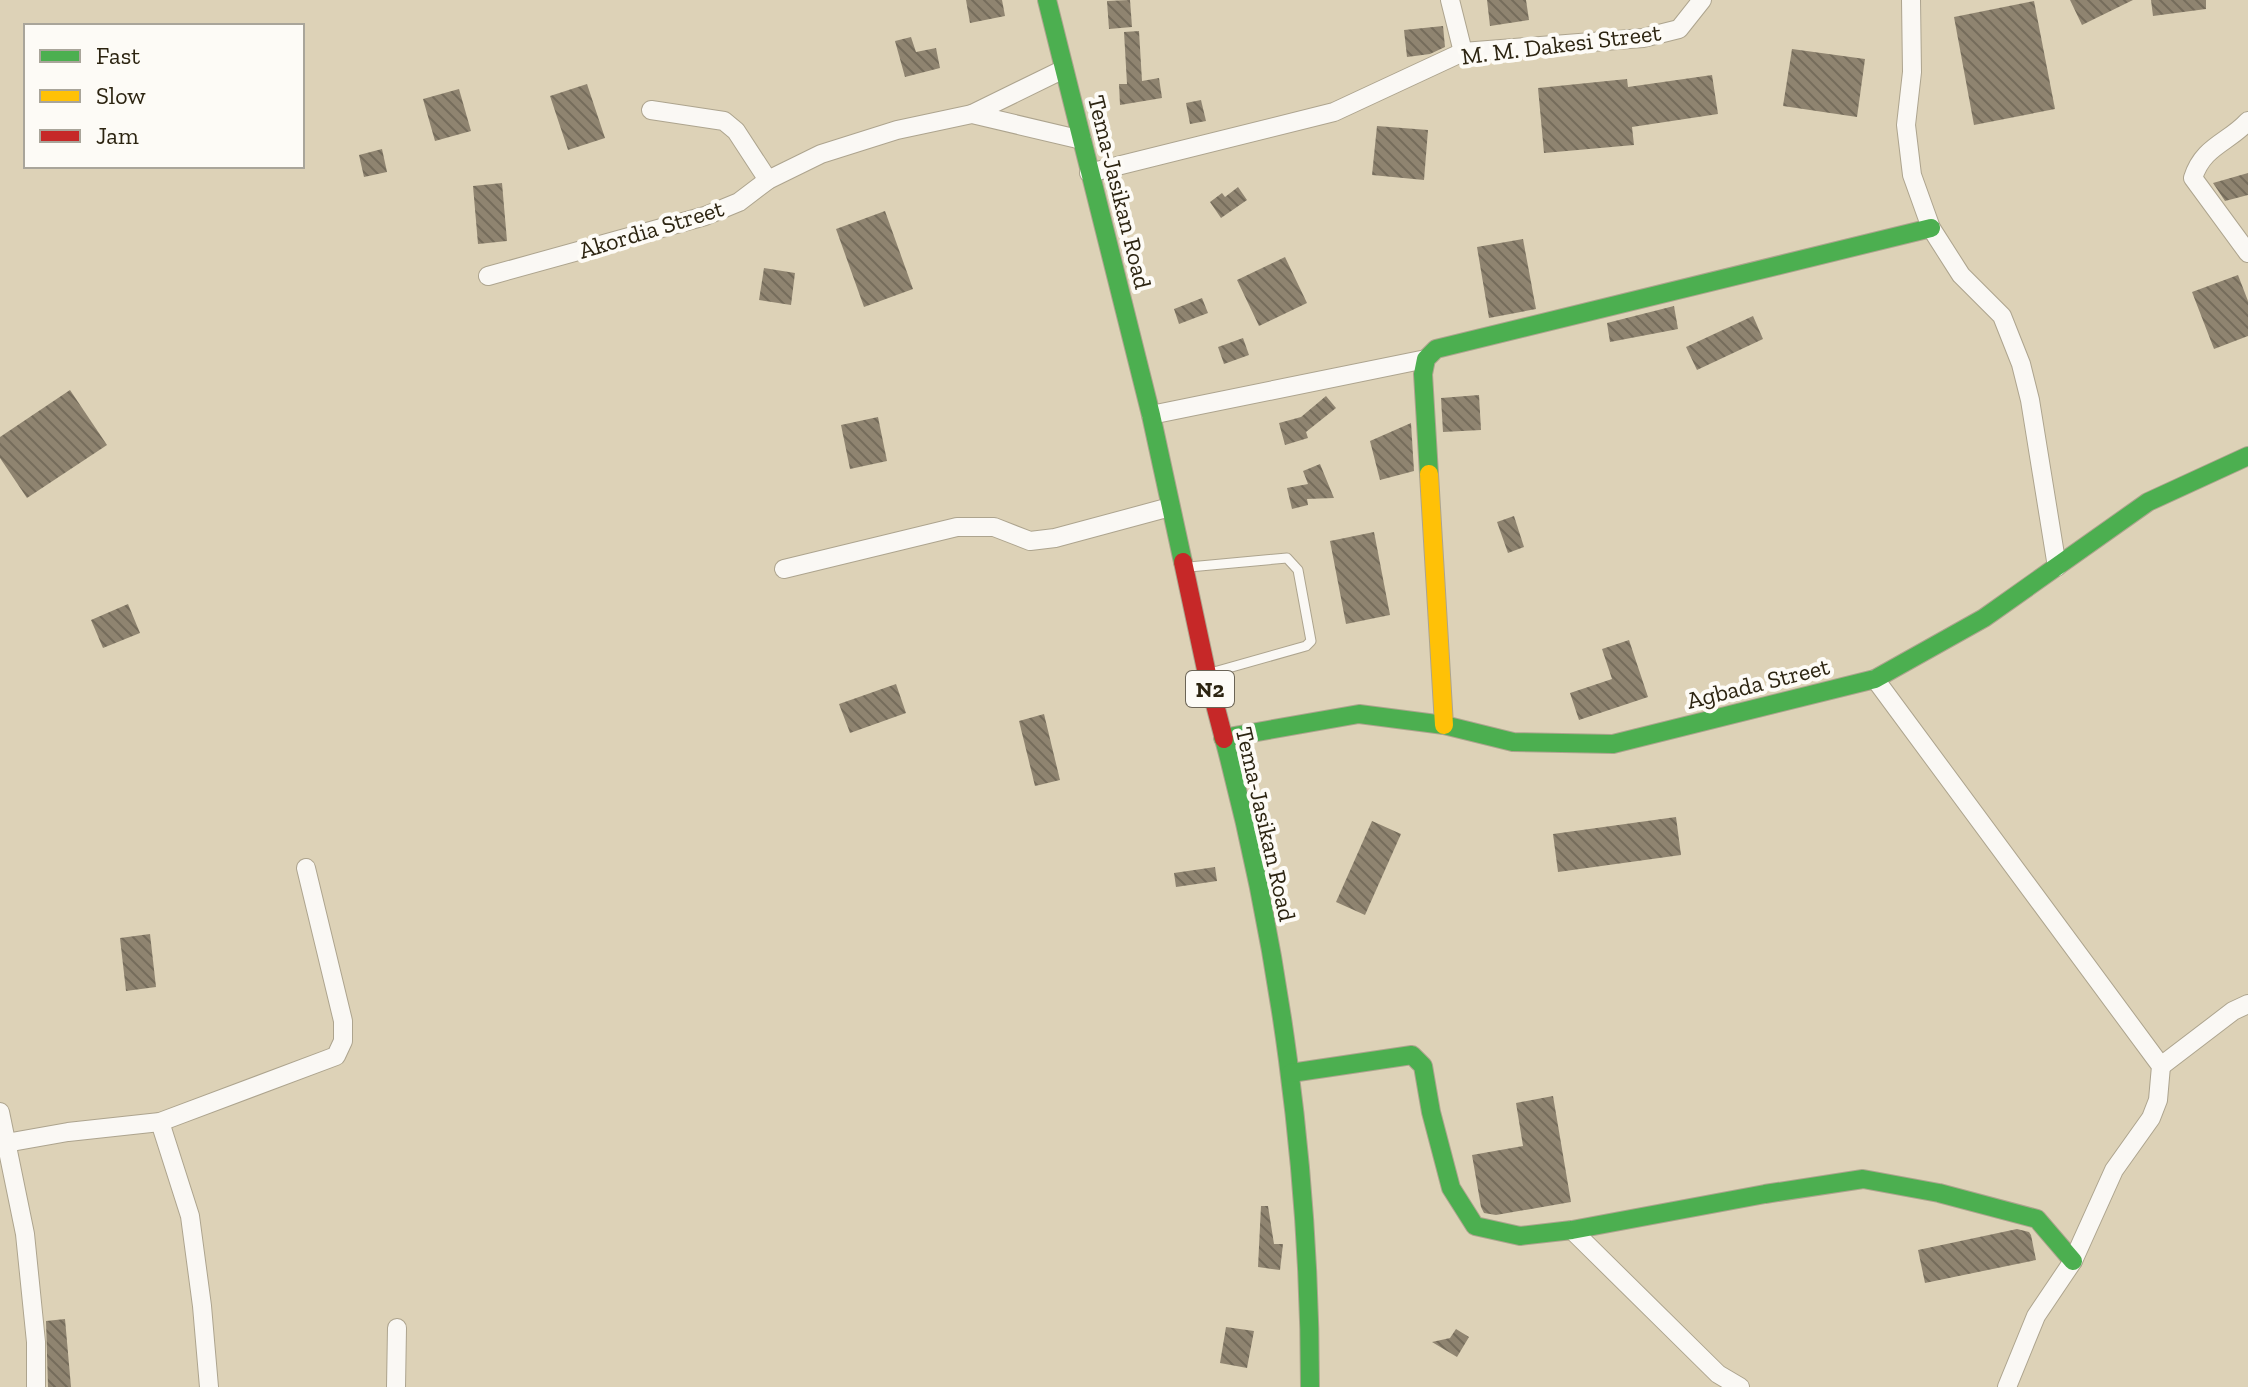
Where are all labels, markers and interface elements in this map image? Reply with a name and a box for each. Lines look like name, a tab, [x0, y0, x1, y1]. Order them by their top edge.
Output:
street label: M. M. Dakesi Street	[1459, 17, 1663, 71]
legend	[24, 24, 304, 168]
text: Fast	[96, 41, 140, 70]
text: Slow	[96, 81, 146, 110]
street label: Tema-Jasikan Road	[1082, 92, 1158, 292]
text: Jam	[96, 121, 139, 150]
street label: Akordia Street	[575, 193, 727, 265]
street label: Agbada Street	[1684, 651, 1833, 715]
road number: N2	[1186, 671, 1234, 707]
street label: Tema-Jasikan Road	[1230, 724, 1302, 924]

